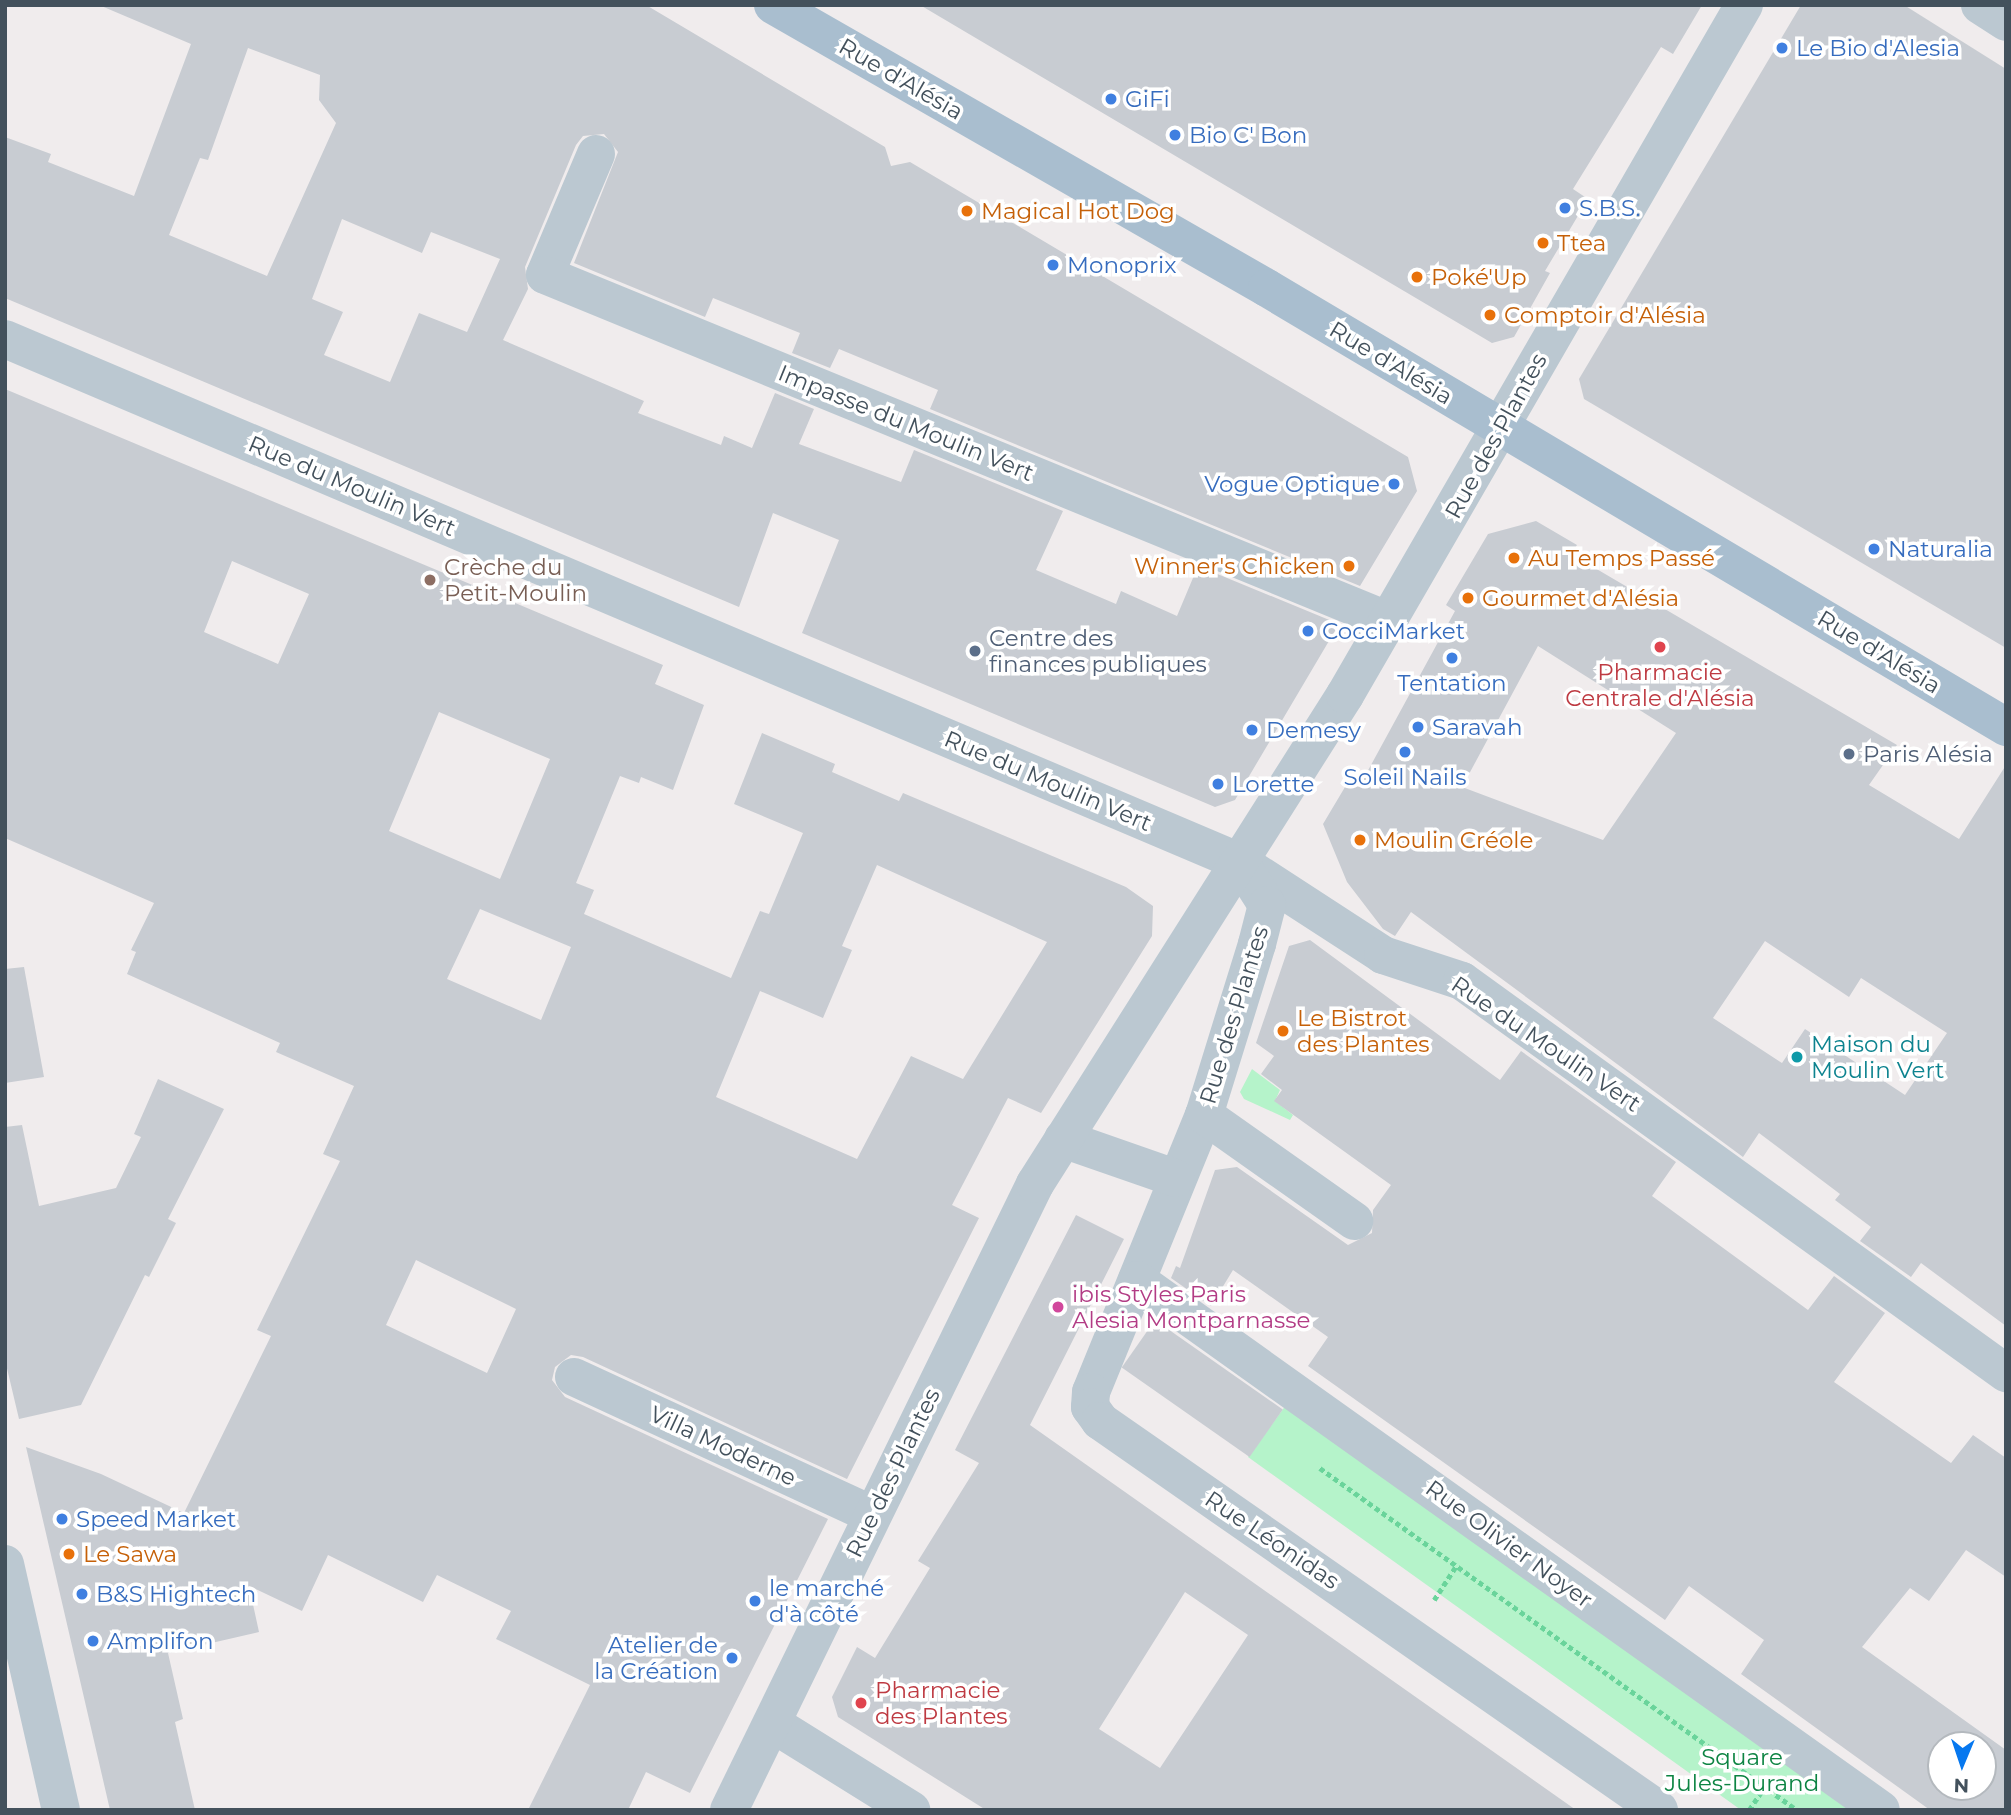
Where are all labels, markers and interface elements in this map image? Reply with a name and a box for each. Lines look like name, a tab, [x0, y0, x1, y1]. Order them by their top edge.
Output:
street label: Rue d'Alésia	[834, 32, 968, 126]
place label: Le Bio d'Alesia	[1796, 34, 1960, 62]
marker: Le Bio d'Alesia	[1774, 40, 1790, 56]
place label: GiFi	[1125, 85, 1170, 113]
marker: GiFi	[1103, 91, 1119, 107]
place label: Bio C' Bon	[1189, 121, 1307, 149]
marker: Bio C' Bon	[1167, 127, 1183, 143]
place label: S.B.S.	[1579, 194, 1640, 222]
place label: Magical Hot Dog	[981, 197, 1175, 225]
marker: S.B.S.	[1557, 200, 1573, 216]
marker: Magical Hot Dog	[959, 203, 975, 219]
place label: Ttea	[1557, 229, 1606, 257]
marker: Ttea	[1535, 235, 1551, 251]
place label: Monoprix	[1067, 251, 1176, 279]
marker: Monoprix	[1045, 257, 1061, 273]
place label: Poké'Up	[1431, 263, 1527, 291]
marker: Poké'Up	[1409, 269, 1425, 285]
place label: Comptoir d'Alésia	[1504, 301, 1706, 329]
marker: Comptoir d'Alésia	[1482, 307, 1498, 323]
street label: Rue d'Alésia	[1324, 315, 1458, 411]
street label: Rue des Plantes	[1439, 349, 1553, 523]
street label: Impasse du Moulin Vert	[774, 359, 1038, 487]
street label: Rue du Moulin Vert	[244, 430, 460, 542]
place label: Vogue Optique	[1204, 470, 1380, 498]
marker: Vogue Optique	[1386, 476, 1402, 492]
place label: Naturalia	[1888, 535, 1993, 563]
marker: Naturalia	[1866, 541, 1882, 557]
place label: Au Temps Passé	[1528, 544, 1715, 572]
marker: Au Temps Passé	[1506, 550, 1522, 566]
place label: Winner's Chicken	[1134, 552, 1335, 580]
place label: Crèche du Petit-Moulin	[444, 553, 587, 607]
marker: Winner's Chicken	[1341, 558, 1357, 574]
marker: Crèche du Petit-Moulin	[422, 572, 438, 588]
place label: Gourmet d'Alésia	[1482, 584, 1679, 612]
marker: Gourmet d'Alésia	[1460, 590, 1476, 606]
street label: Rue d'Alésia	[1812, 604, 1946, 700]
place label: CocciMarket	[1322, 617, 1465, 645]
marker: CocciMarket	[1300, 623, 1316, 639]
place label: Centre des finances publiques	[989, 624, 1207, 678]
marker: Pharmacie Centrale d'Alésia	[1652, 639, 1668, 655]
marker: Centre des finances publiques	[967, 643, 983, 659]
marker: Tentation	[1444, 650, 1460, 666]
place label: Pharmacie Centrale d'Alésia	[1565, 658, 1755, 712]
place label: Tentation	[1397, 669, 1507, 697]
place label: Saravah	[1432, 713, 1522, 741]
place label: Demesy	[1266, 716, 1361, 744]
marker: Saravah	[1410, 719, 1426, 735]
marker: Demesy	[1244, 722, 1260, 738]
street label: Rue du Moulin Vert	[940, 725, 1156, 837]
place label: Paris Alésia	[1863, 740, 1993, 768]
marker: Soleil Nails	[1397, 744, 1413, 760]
marker: Paris Alésia	[1841, 746, 1857, 762]
place label: Soleil Nails	[1344, 763, 1466, 791]
place label: Lorette	[1232, 770, 1314, 798]
marker: Lorette	[1210, 776, 1226, 792]
place label: Moulin Créole	[1374, 826, 1533, 854]
marker: Moulin Créole	[1352, 832, 1368, 848]
street label: Rue des Plantes	[1194, 923, 1274, 1107]
street label: Rue du Moulin Vert	[1446, 970, 1646, 1118]
place label: Le Bistrot des Plantes	[1297, 1004, 1430, 1058]
marker: Le Bistrot des Plantes	[1275, 1023, 1291, 1039]
place label: Maison du Moulin Vert	[1811, 1030, 1944, 1084]
marker: Maison du Moulin Vert	[1789, 1049, 1805, 1065]
place label: ibis Styles Paris Alesia Montparnasse	[1072, 1280, 1310, 1334]
marker: ibis Styles Paris Alesia Montparnasse	[1050, 1299, 1066, 1315]
street label: Rue des Plantes	[840, 1384, 946, 1562]
street label: Villa Moderne	[645, 1400, 801, 1492]
street label: Rue Olivier Noyer	[1420, 1474, 1598, 1614]
street label: Rue Léonidas	[1200, 1485, 1344, 1595]
place label: Speed Market	[76, 1505, 236, 1533]
marker: Speed Market	[54, 1511, 70, 1527]
place label: Le Sawa	[83, 1540, 177, 1568]
marker: Le Sawa	[61, 1546, 77, 1562]
place label: le marché d'à côté	[769, 1574, 884, 1628]
place label: B&S Hightech	[96, 1580, 256, 1608]
marker: B&S Hightech	[74, 1586, 90, 1602]
marker: le marché d'à côté	[747, 1593, 763, 1609]
place label: Amplifon	[107, 1627, 213, 1655]
place label: Atelier de la Création	[594, 1631, 718, 1685]
marker: Amplifon	[85, 1633, 101, 1649]
marker: Atelier de la Création	[724, 1650, 740, 1666]
place label: Pharmacie des Plantes	[875, 1676, 1008, 1730]
marker: Pharmacie des Plantes	[853, 1695, 869, 1711]
north arrow	[1927, 1731, 1997, 1801]
park label: Square Jules-Durand	[1665, 1743, 1819, 1797]
text: N	[1953, 1774, 1969, 1797]

